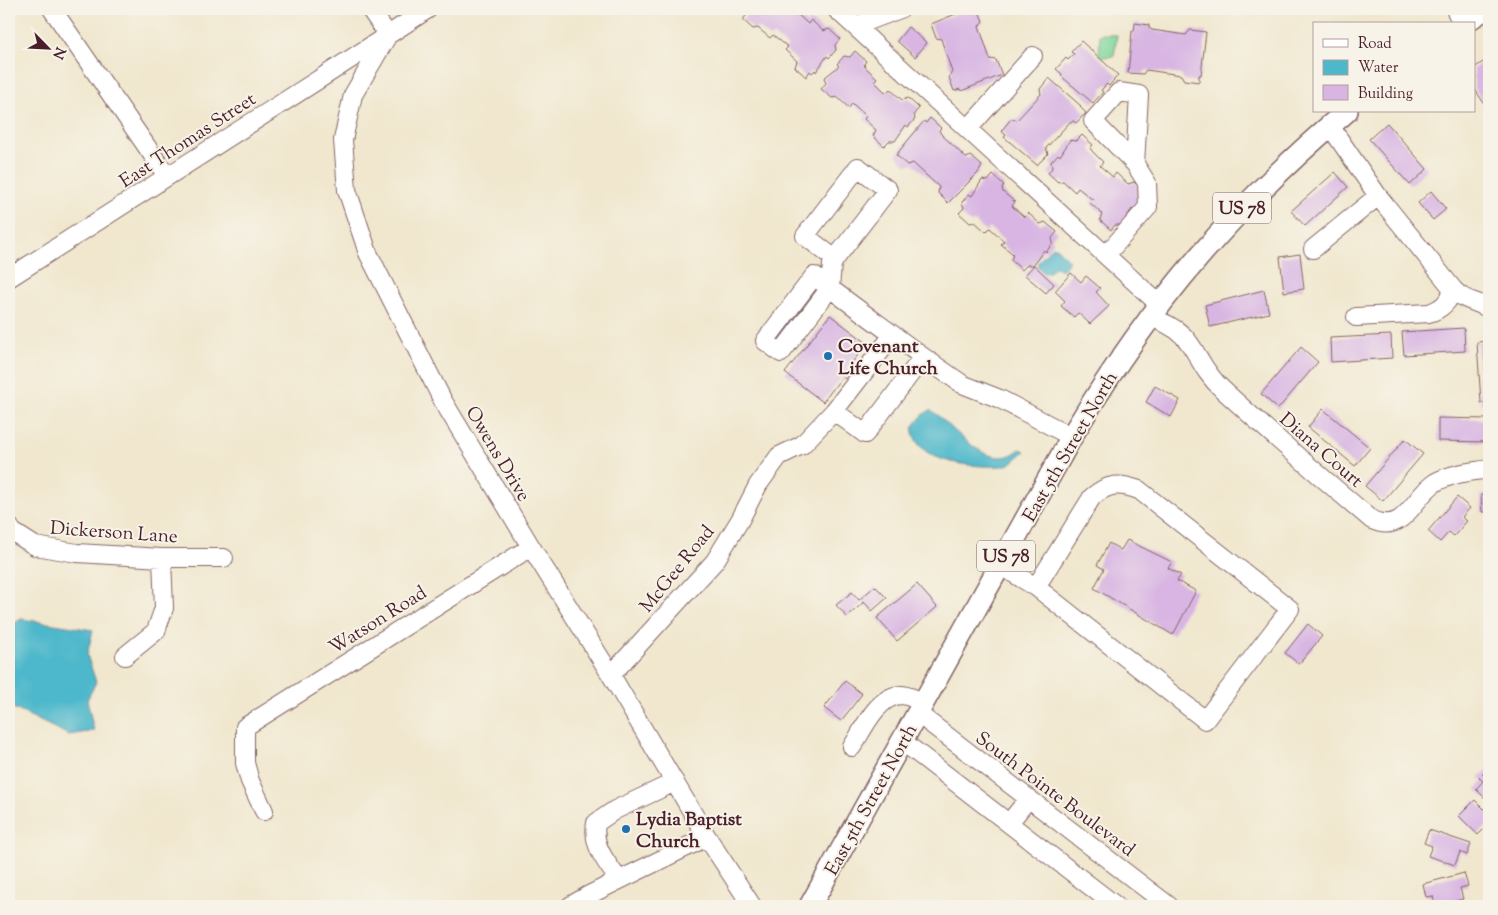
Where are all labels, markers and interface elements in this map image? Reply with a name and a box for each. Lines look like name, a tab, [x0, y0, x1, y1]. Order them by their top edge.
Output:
north arrow	[22, 22, 72, 72]
legend	[1313, 22, 1476, 112]
text: Road	[1358, 34, 1392, 55]
text: N	[47, 43, 69, 62]
text: Water	[1358, 58, 1399, 79]
text: Building	[1358, 84, 1413, 105]
street label: East Thomas Street	[115, 86, 262, 195]
road number: US 78	[1213, 192, 1271, 224]
place label: Covenant Life Church	[838, 334, 939, 383]
marker: Covenant Life Church	[822, 350, 834, 362]
street label: East 5th Street North	[1017, 367, 1125, 527]
street label: Owens Drive	[458, 401, 536, 507]
street label: Diana Court	[1273, 407, 1368, 495]
street label: Dickerson Lane	[49, 516, 179, 551]
street label: McGee Road	[634, 520, 722, 619]
road number: US 78	[977, 540, 1035, 572]
street label: Watson Road	[324, 580, 433, 662]
street label: East 5th Street North	[819, 719, 925, 881]
street label: South Pointe Boulevard	[969, 726, 1140, 864]
place label: Lydia Baptist Church	[636, 807, 742, 856]
marker: Lydia Baptist Church	[620, 823, 632, 835]

